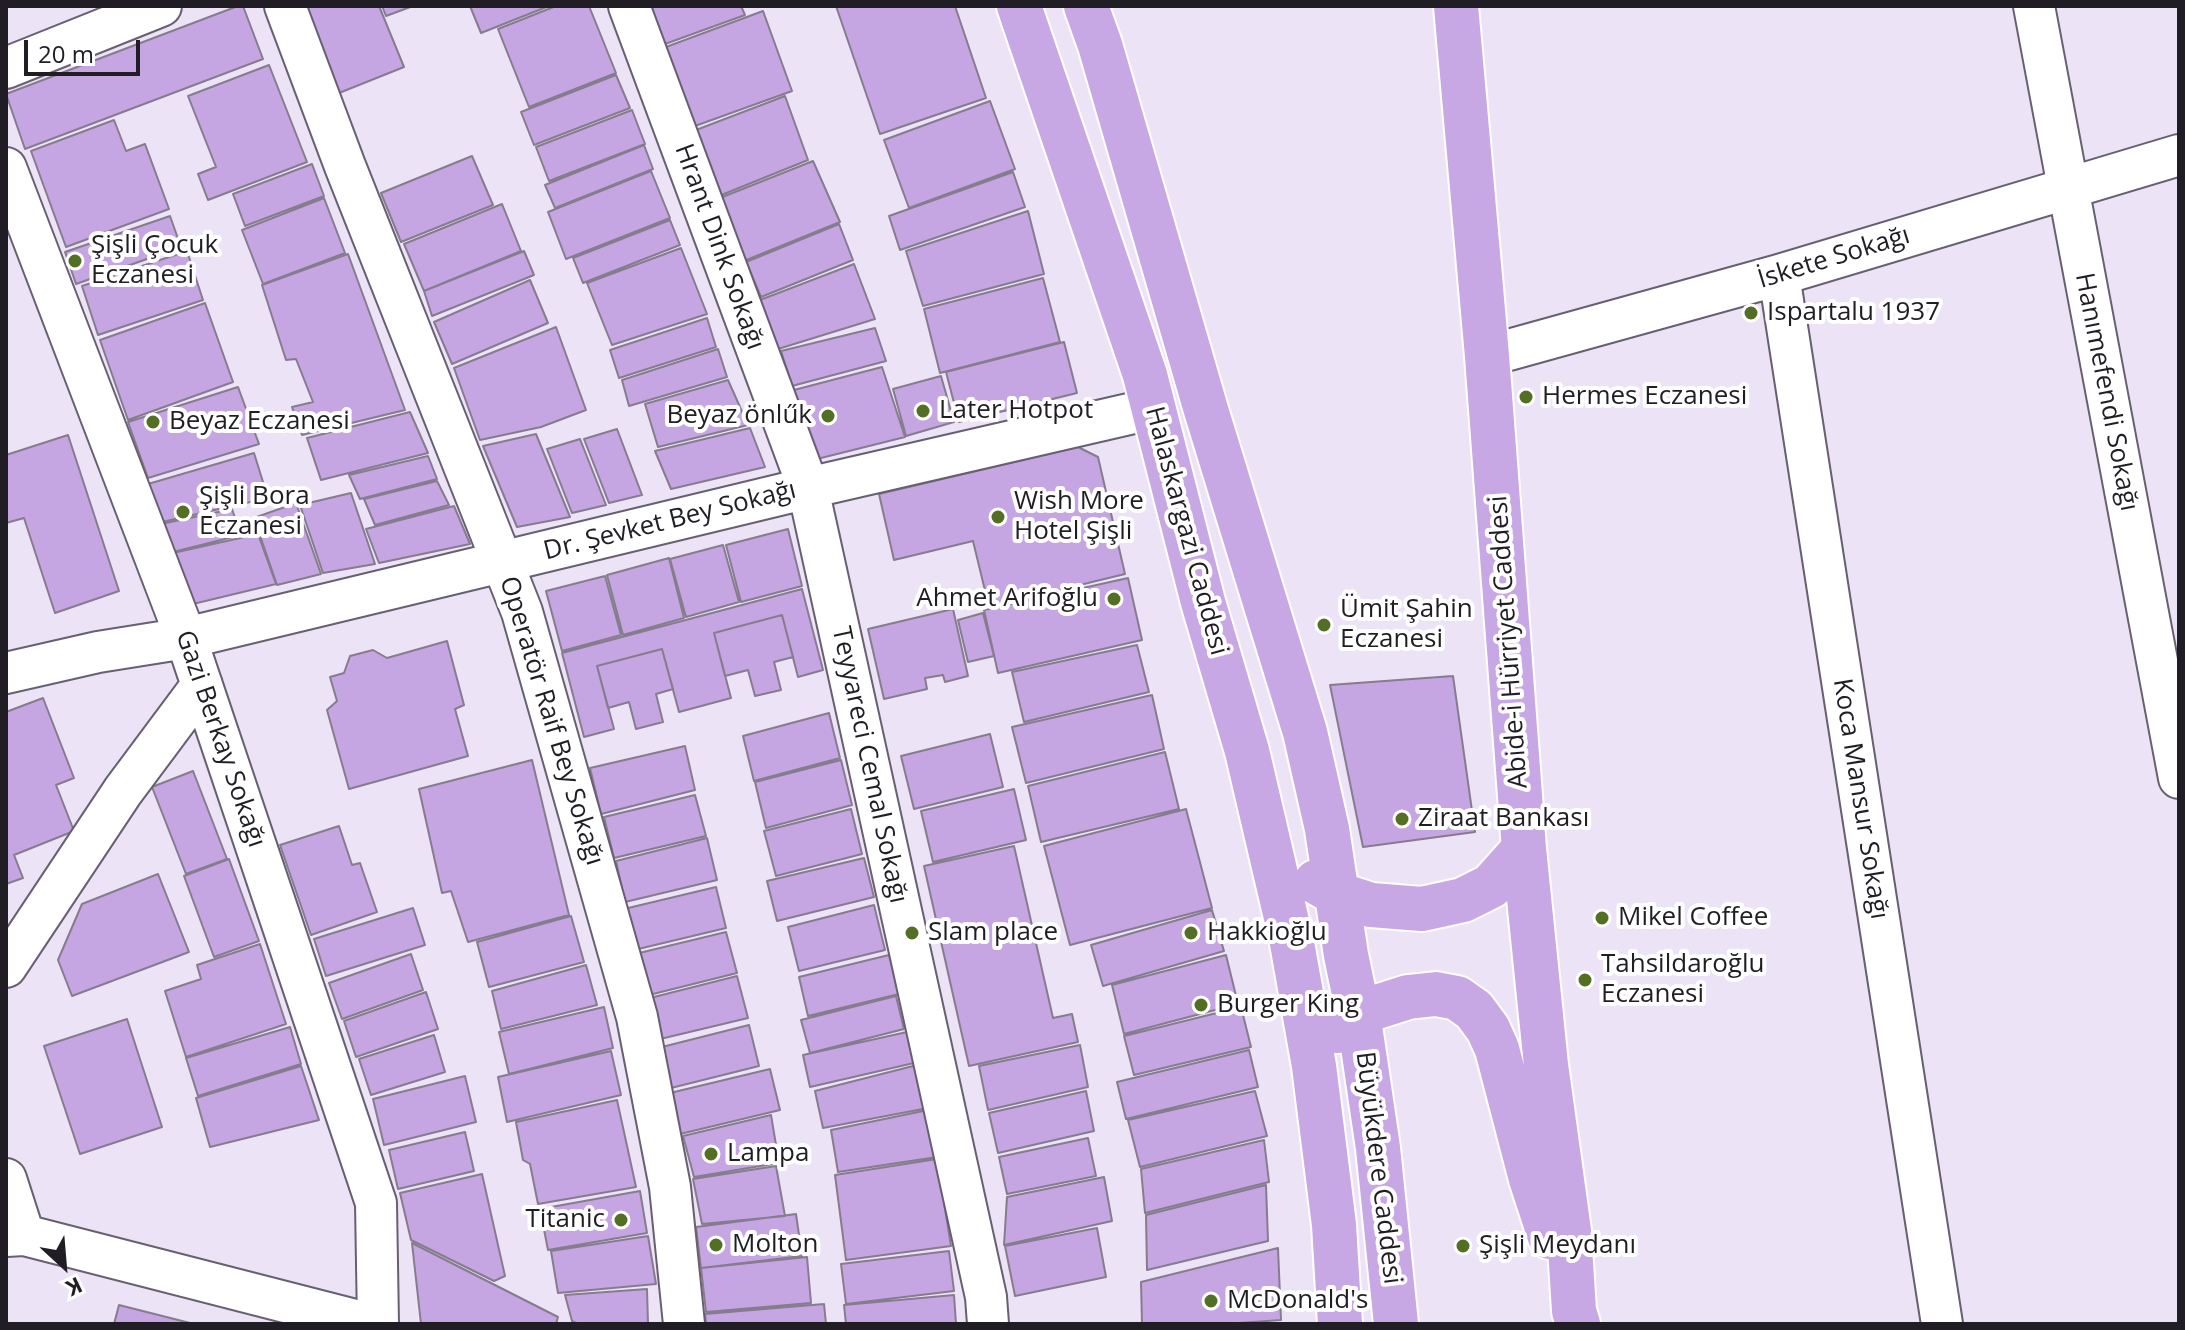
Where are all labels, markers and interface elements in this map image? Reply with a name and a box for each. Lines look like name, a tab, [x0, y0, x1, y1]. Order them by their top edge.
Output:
scale bar	[28, 24, 144, 74]
text: 20 m	[38, 37, 94, 70]
street label: Hrant Dink Sokağı	[667, 140, 771, 354]
street label: İskete Sokağı	[1754, 220, 1914, 296]
place label: Şişli Çocuk Eczanesi	[91, 230, 218, 292]
marker: Şişli Çocuk Eczanesi	[66, 252, 84, 270]
street label: Hanımefendi Sokağı	[2068, 270, 2144, 514]
place label: Ispartalu 1937	[1767, 297, 1940, 329]
marker: Ispartalu 1937	[1742, 304, 1760, 322]
place label: Hermes Eczanesi	[1542, 381, 1747, 413]
marker: Hermes Eczanesi	[1517, 388, 1535, 406]
place label: Later Hotpot	[939, 395, 1093, 427]
place label: Beyaz önlűk	[666, 400, 812, 432]
marker: Later Hotpot	[914, 402, 932, 420]
street label: Halaskargazi Caddesi	[1138, 403, 1234, 659]
place label: Beyaz Eczanesi	[169, 406, 350, 438]
marker: Beyaz önlűk	[819, 407, 837, 425]
marker: Beyaz Eczanesi	[144, 413, 162, 431]
street label: Dr. Şevket Bey Sokağı	[541, 475, 799, 567]
place label: Şişli Bora Eczanesi	[199, 481, 310, 542]
place label: Wish More Hotel Şişli	[1014, 486, 1144, 548]
street label: Abide-i Hürriyet Caddesi	[1483, 494, 1535, 790]
marker: Şişli Bora Eczanesi	[174, 503, 192, 521]
marker: Wish More Hotel Şişli	[989, 508, 1007, 526]
street label: Operatör Raif Bey Sokağı	[492, 573, 610, 869]
place label: Ahmet Arifoğlu	[916, 583, 1098, 615]
marker: Ahmet Arifoğlu	[1105, 590, 1123, 608]
place label: Ümit Şahin Eczanesi	[1340, 594, 1473, 656]
marker: Ümit Şahin Eczanesi	[1315, 616, 1333, 634]
street label: Teyyareci Cemal Sokağı	[824, 624, 914, 906]
street label: Gazi Berkay Sokağı	[168, 626, 272, 852]
street label: Koca Mansur Sokağı	[1826, 676, 1894, 922]
place label: Ziraat Bankası	[1418, 803, 1589, 835]
marker: Ziraat Bankası	[1393, 810, 1411, 828]
place label: Mikel Coffee	[1618, 902, 1768, 934]
marker: Mikel Coffee	[1593, 909, 1611, 927]
place label: Slam place	[928, 917, 1058, 949]
place label: Hakkioğlu	[1207, 917, 1327, 949]
marker: Slam place	[903, 924, 921, 942]
marker: Hakkioğlu	[1182, 924, 1200, 942]
place label: Tahsildaroğlu Eczanesi	[1601, 949, 1764, 1010]
marker: Tahsildaroğlu Eczanesi	[1576, 971, 1594, 989]
place label: Burger King	[1217, 989, 1359, 1021]
marker: Burger King	[1192, 996, 1210, 1014]
street label: Büyükdere Caddesi	[1348, 1050, 1408, 1286]
place label: Lampa	[727, 1138, 809, 1170]
marker: Lampa	[702, 1145, 720, 1163]
place label: Titanic	[525, 1204, 605, 1236]
marker: Titanic	[612, 1211, 630, 1229]
north arrow	[24, 1226, 104, 1306]
place label: Molton	[732, 1229, 818, 1261]
place label: Şişli Meydanı	[1479, 1230, 1636, 1262]
marker: Molton	[707, 1236, 725, 1254]
marker: Şişli Meydanı	[1454, 1237, 1472, 1255]
text: K	[61, 1271, 88, 1304]
place label: McDonald's	[1227, 1285, 1368, 1317]
marker: McDonald's	[1202, 1292, 1220, 1310]

